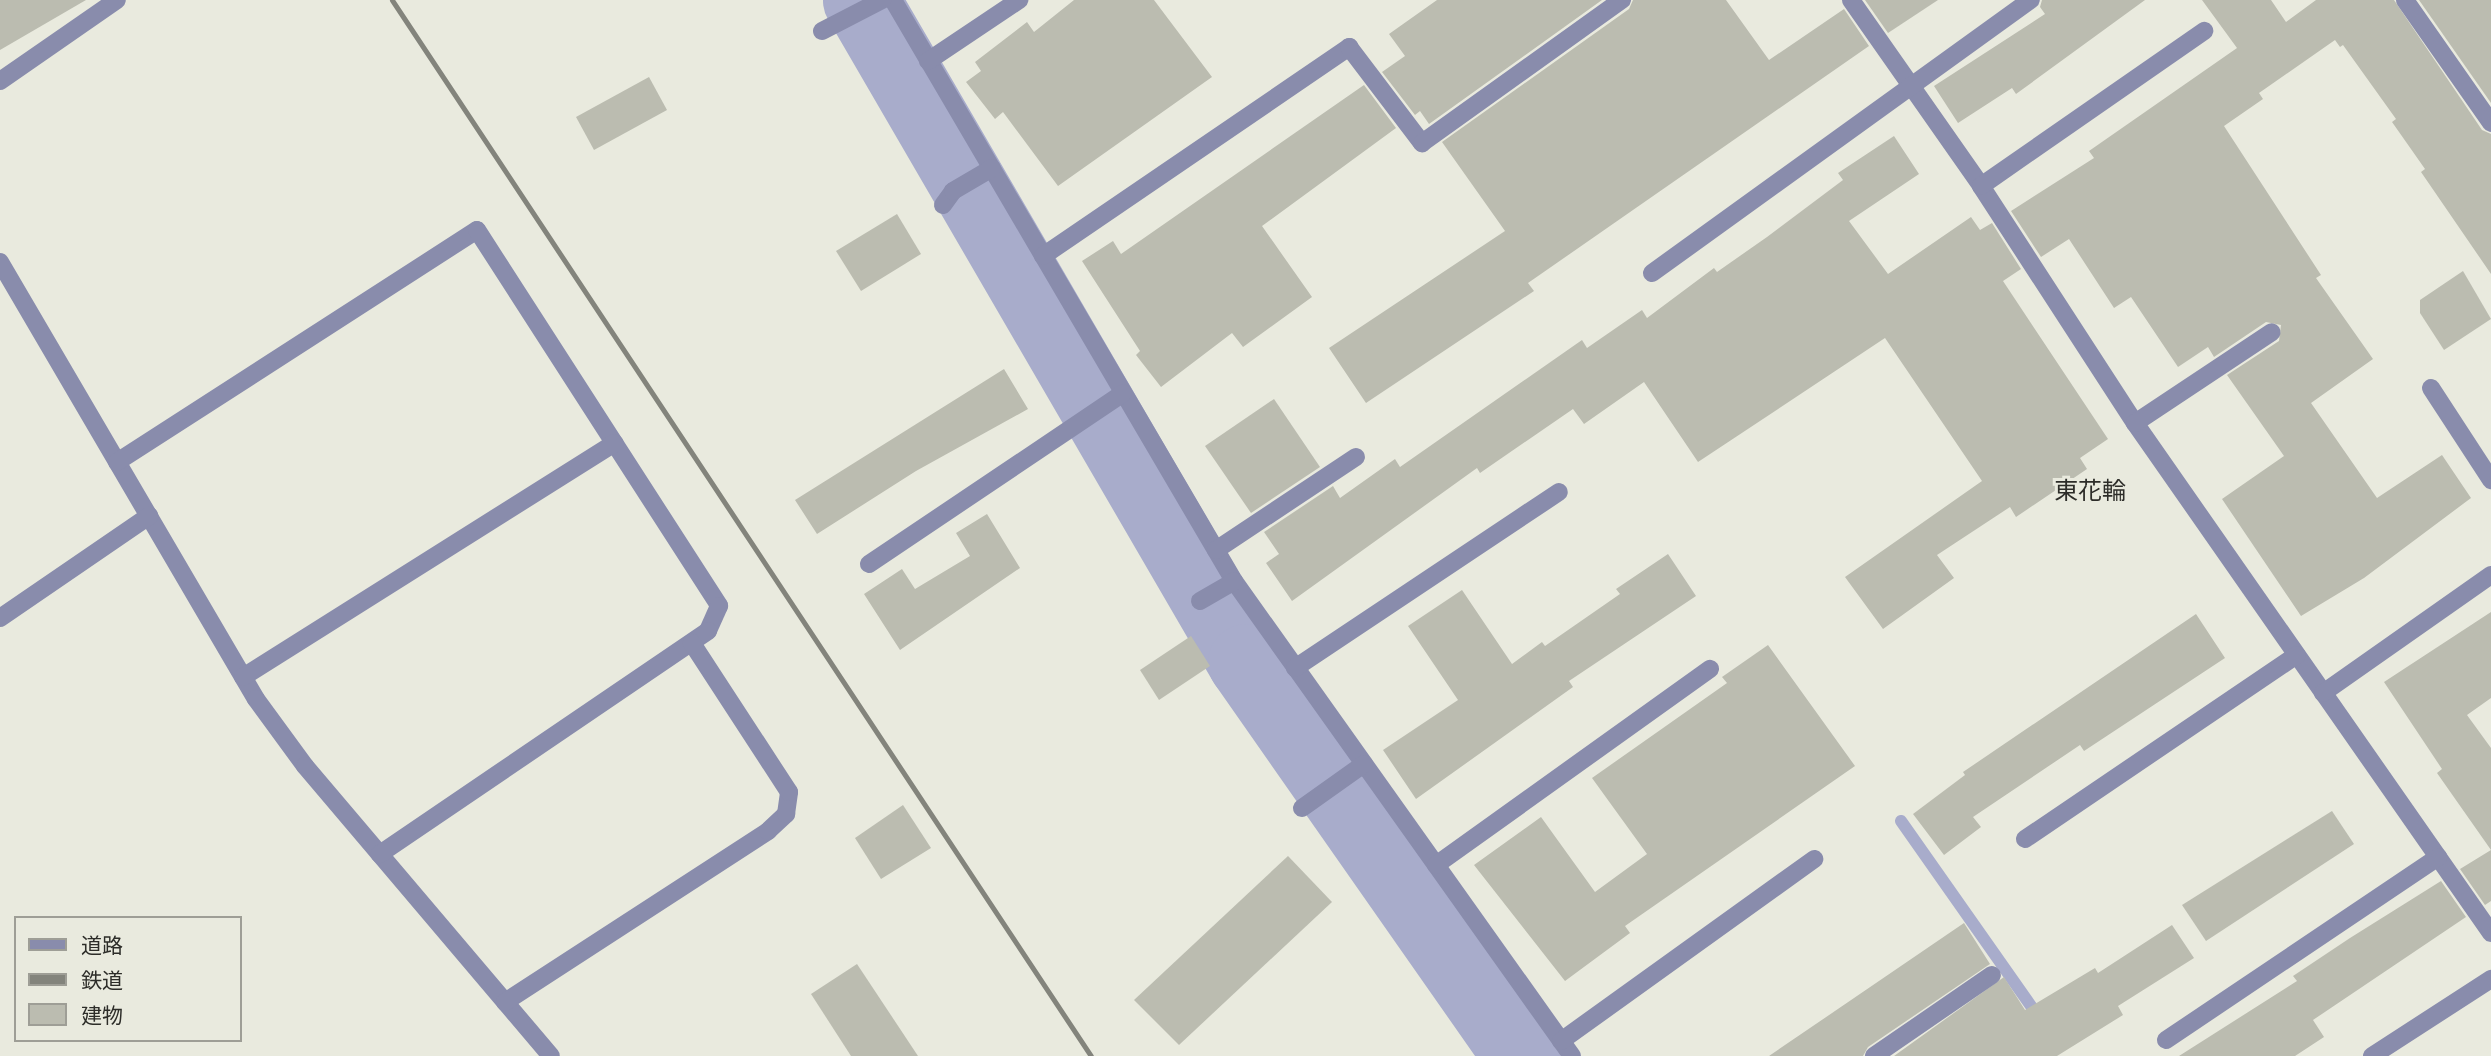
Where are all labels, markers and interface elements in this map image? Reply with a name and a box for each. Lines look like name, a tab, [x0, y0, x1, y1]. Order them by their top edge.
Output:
district label: 東花輪	[2054, 477, 2126, 505]
legend	[14, 916, 242, 1042]
text: 道路	[81, 931, 123, 961]
text: 鉄道	[81, 966, 123, 996]
text: 建物	[81, 1001, 123, 1031]

